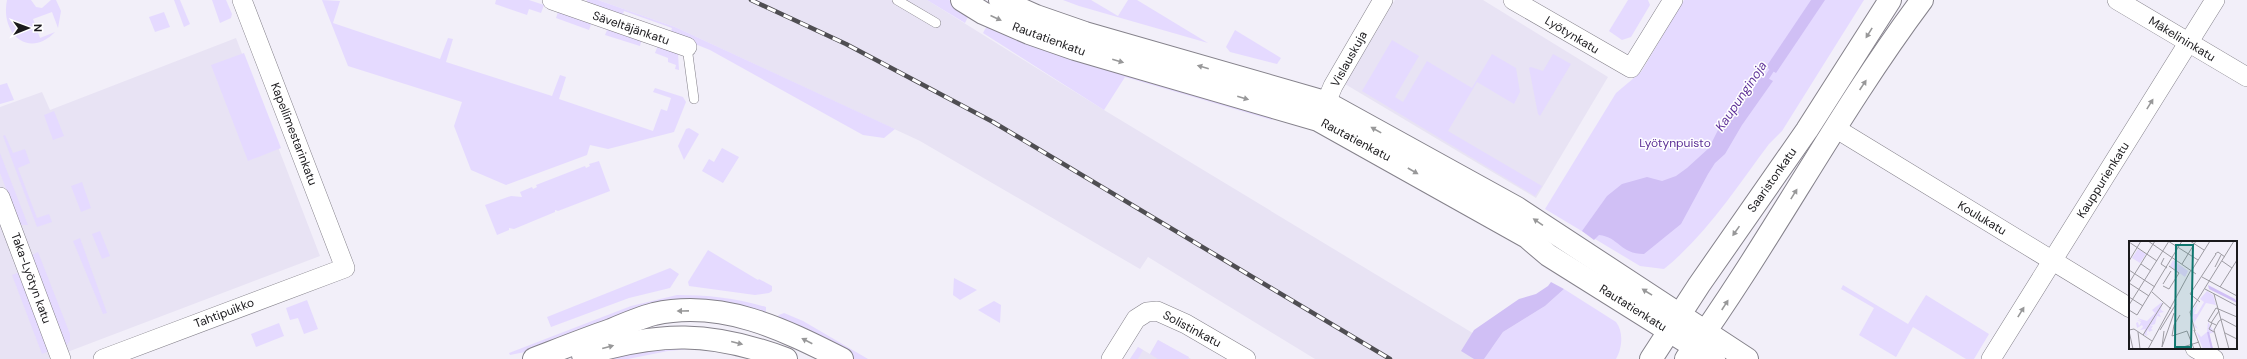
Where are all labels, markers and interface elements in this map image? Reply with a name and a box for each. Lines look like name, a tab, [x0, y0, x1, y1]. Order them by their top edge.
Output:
street label: Säveltäjänkatu	[590, 7, 672, 49]
north arrow	[8, 8, 48, 48]
street label: Lyötynkatu	[1542, 12, 1602, 58]
street label: Mäkelininkatu	[2146, 13, 2218, 65]
one-way arrow	[990, 16, 1002, 22]
street label: Rautatienkatu	[1010, 18, 1088, 60]
text: N	[31, 24, 45, 32]
one-way arrow	[1866, 27, 1873, 39]
street label: Vislauskuja	[1327, 28, 1371, 90]
one-way arrow	[1113, 58, 1125, 64]
water label: Kaupunginoja	[1711, 58, 1771, 134]
one-way arrow	[1196, 64, 1208, 70]
one-way arrow	[1859, 79, 1867, 90]
street label: Kapellimestarinkatu	[267, 80, 321, 188]
one-way arrow	[1237, 95, 1249, 101]
one-way arrow	[2146, 99, 2154, 109]
street label: Rautatienkatu	[1318, 115, 1394, 165]
one-way arrow	[1370, 127, 1382, 134]
park label: Lyötynpuisto	[1639, 135, 1711, 151]
street label: Kauppurienkatu	[2073, 139, 2133, 221]
street label: Saaristonkatu	[1744, 144, 1800, 216]
one-way arrow	[1407, 168, 1419, 175]
one-way arrow	[1790, 189, 1797, 200]
street label: Koulukatu	[1955, 197, 2009, 239]
one-way arrow	[1533, 218, 1543, 226]
one-way arrow	[1732, 226, 1740, 236]
street label: Taka-Lyötyn katu	[7, 230, 55, 326]
inset map	[2129, 241, 2237, 349]
street label: Rautatienkatu	[1596, 281, 1670, 335]
one-way arrow	[1642, 289, 1653, 296]
street label: Tahtipuikko	[192, 294, 256, 332]
one-way arrow	[1721, 300, 1729, 310]
one-way arrow	[2017, 306, 2024, 318]
street label: Solistinkatu	[1160, 307, 1224, 351]
one-way arrow	[676, 308, 689, 314]
one-way arrow	[802, 338, 813, 345]
one-way arrow	[730, 340, 743, 346]
one-way arrow	[602, 344, 614, 350]

